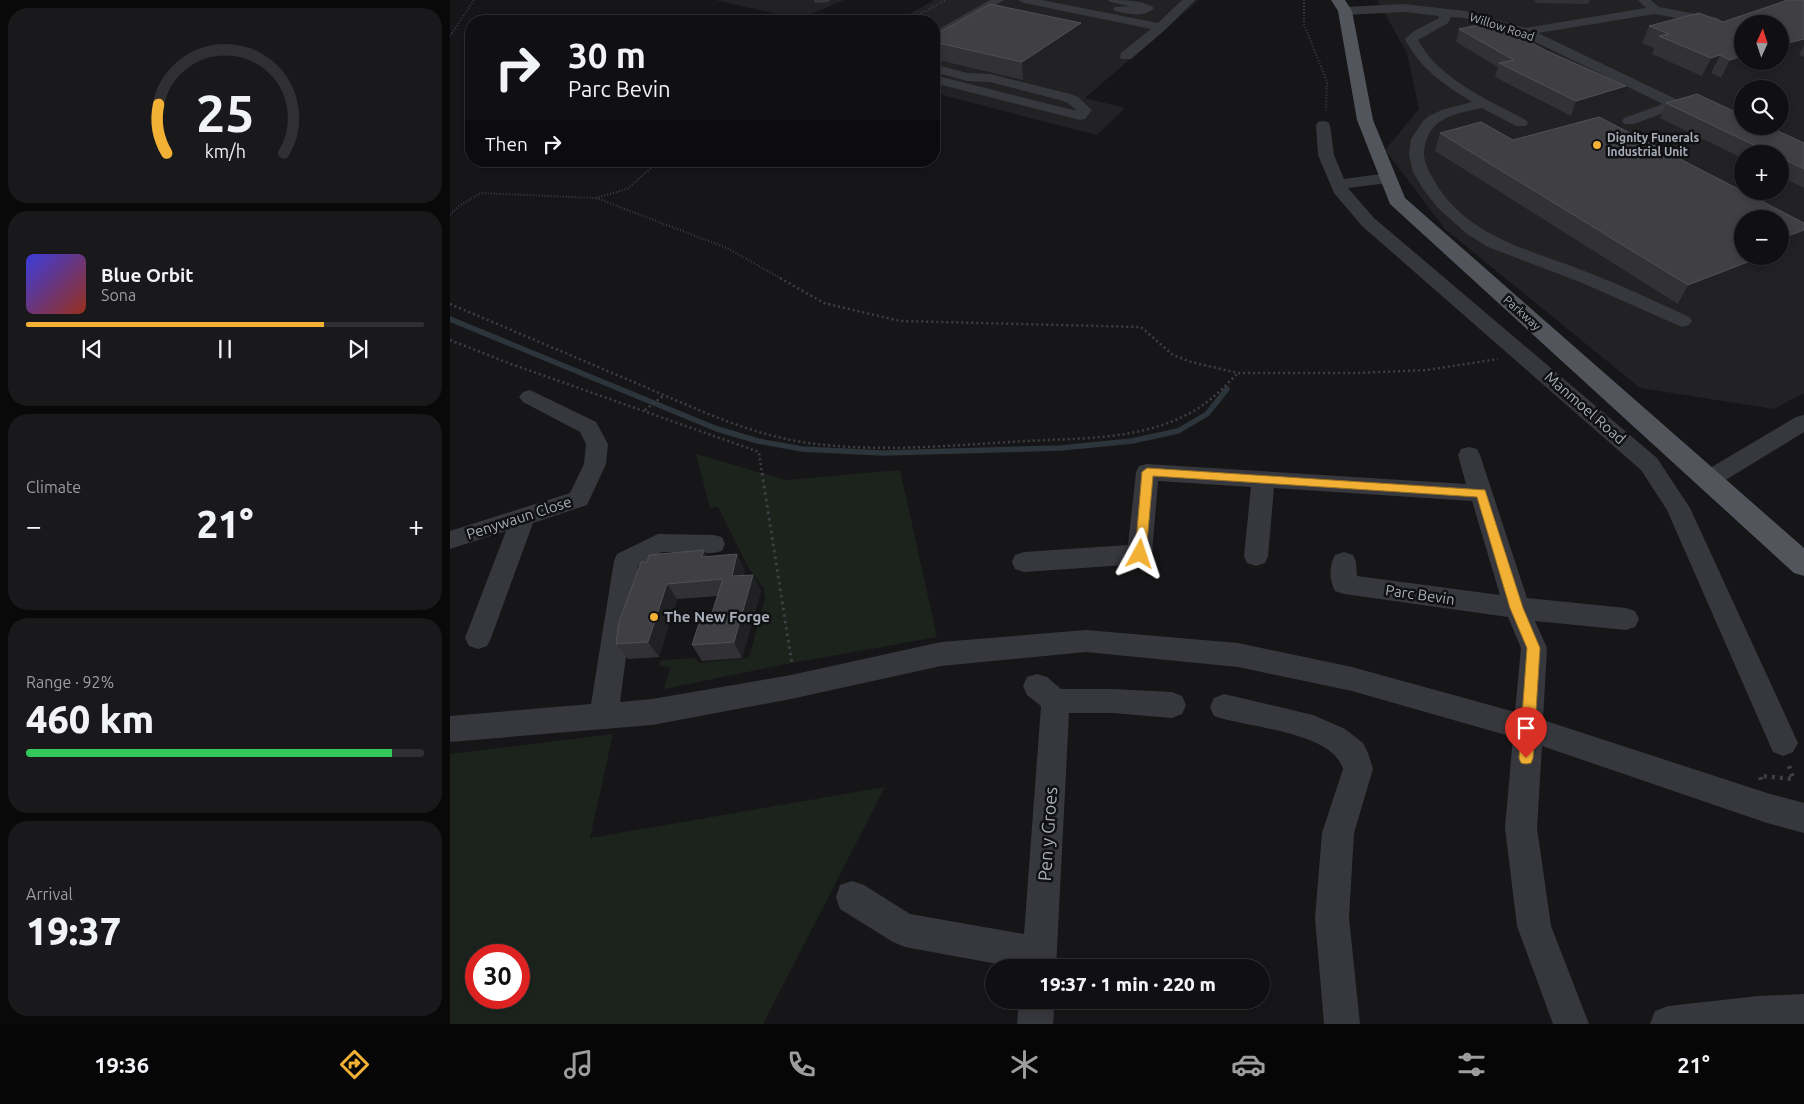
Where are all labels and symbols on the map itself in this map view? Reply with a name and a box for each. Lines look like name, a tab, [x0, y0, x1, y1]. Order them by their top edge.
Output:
street label: Willow Road	[1468, 10, 1536, 43]
north arrow	[1734, 15, 1789, 70]
place label: Dignity Funerals Industrial Unit	[1607, 131, 1699, 158]
marker: Dignity Funerals Industrial Unit	[1591, 139, 1603, 151]
street label: Parkway	[1501, 293, 1544, 333]
street label: Manmoel Road	[1542, 368, 1629, 447]
street label: Penywaun Close	[464, 493, 574, 543]
position arrow	[1113, 527, 1165, 579]
street label: Parc Bevin	[1384, 581, 1456, 608]
place label: The New Forge	[664, 608, 770, 625]
marker: The New Forge	[648, 611, 660, 623]
pin	[1505, 707, 1547, 758]
street label: Pen y Groes	[1034, 786, 1060, 882]
speed limit sign: 30	[465, 944, 530, 1009]

